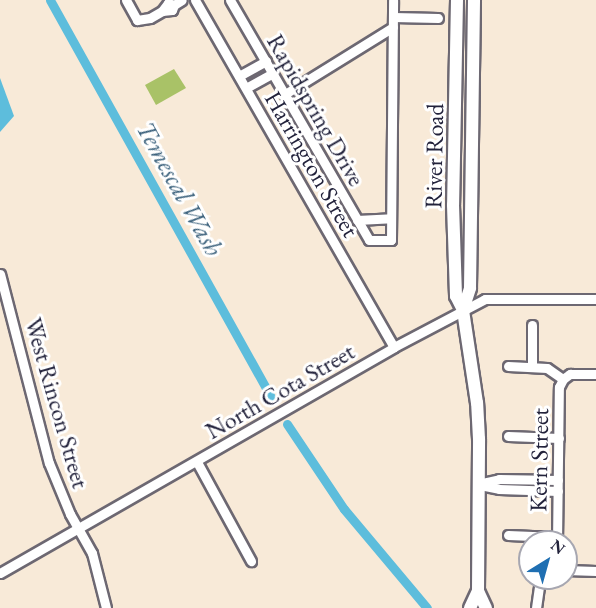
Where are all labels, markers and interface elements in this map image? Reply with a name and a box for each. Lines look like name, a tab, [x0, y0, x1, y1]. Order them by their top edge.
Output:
street label: Rapidspring Drive	[261, 29, 371, 191]
street label: Harrington Street	[259, 86, 365, 242]
street label: River Road	[419, 103, 449, 209]
water label: Temescal Wash	[129, 116, 229, 262]
street label: West Rincon Street	[19, 314, 95, 492]
street label: North Cota Street	[200, 337, 360, 445]
street label: Kern Street	[524, 408, 554, 512]
north arrow	[518, 530, 578, 590]
text: N	[546, 535, 569, 559]

